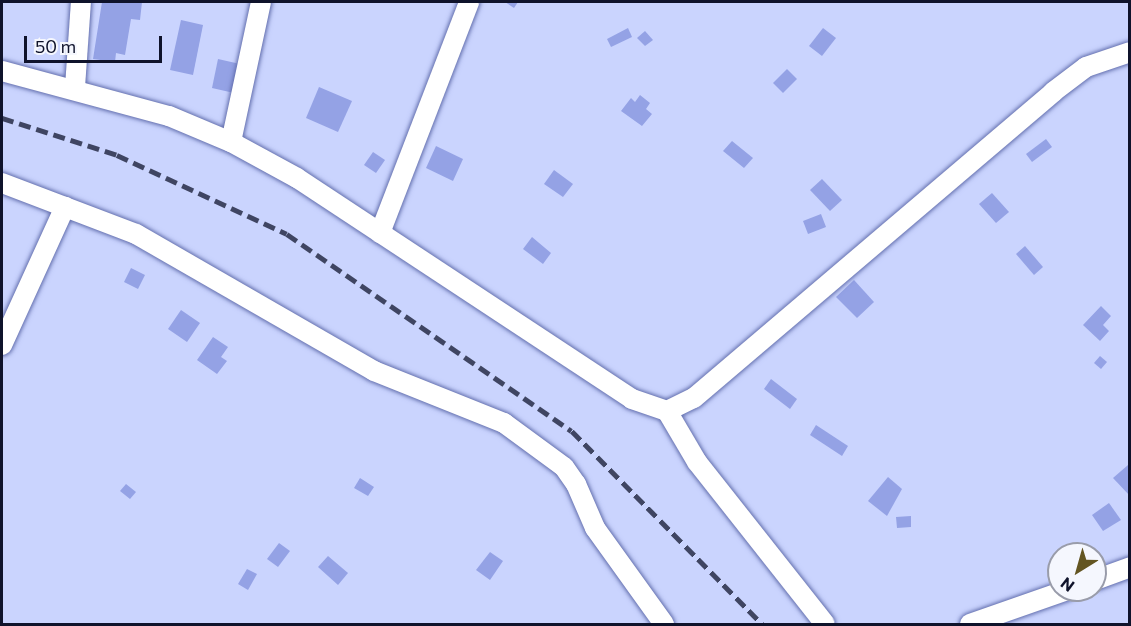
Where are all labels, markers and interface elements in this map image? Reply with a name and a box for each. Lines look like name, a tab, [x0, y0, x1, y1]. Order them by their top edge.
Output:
scale bar	[27, 24, 165, 62]
text: 50 m	[35, 35, 76, 57]
north arrow	[1047, 542, 1107, 602]
text: N	[1057, 574, 1078, 596]

